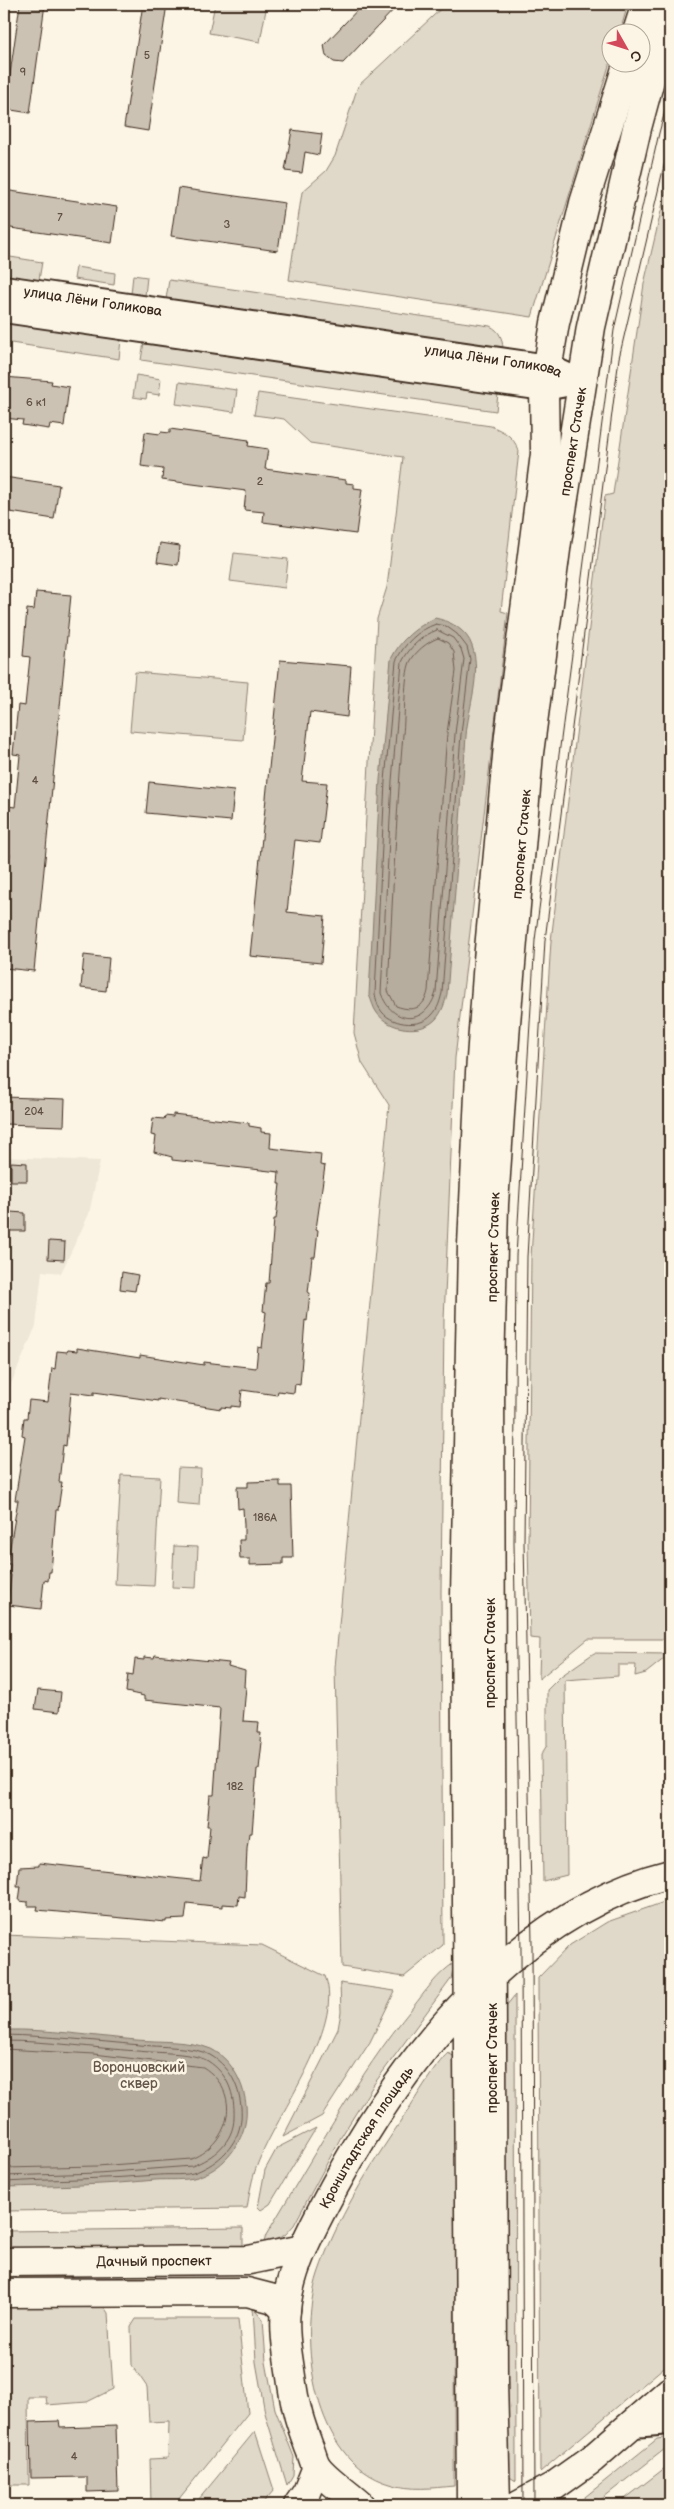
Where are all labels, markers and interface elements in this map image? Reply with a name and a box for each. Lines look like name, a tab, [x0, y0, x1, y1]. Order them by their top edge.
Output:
north arrow	[602, 22, 652, 72]
text: С	[626, 47, 645, 65]
house number: 5	[144, 49, 150, 62]
house number: 9	[20, 66, 26, 79]
house number: 7	[57, 211, 63, 224]
house number: 3	[224, 218, 231, 231]
street label: улица Лёни Голикова	[23, 283, 164, 320]
street label: улица Лёни Голикова	[424, 341, 566, 382]
street label: проспект Стачек	[556, 385, 590, 497]
house number: 6 к1	[26, 396, 46, 409]
house number: 2	[257, 475, 264, 488]
house number: 4	[32, 774, 39, 787]
street label: проспект Стачек	[509, 788, 535, 900]
house number: 204	[24, 1105, 44, 1118]
street label: проспект Стачек	[484, 1191, 504, 1302]
house number: 186А	[253, 1511, 277, 1524]
street label: проспект Стачек	[482, 1597, 499, 1708]
house number: 182	[226, 1780, 244, 1793]
street label: проспект Стачек	[484, 2002, 501, 2113]
park label: Воронцовский сквер	[93, 2059, 185, 2092]
street label: Кронштадтская площадь	[316, 2063, 417, 2212]
street label: Дачный проспект	[96, 2252, 212, 2270]
house number: 4	[71, 2450, 78, 2463]

